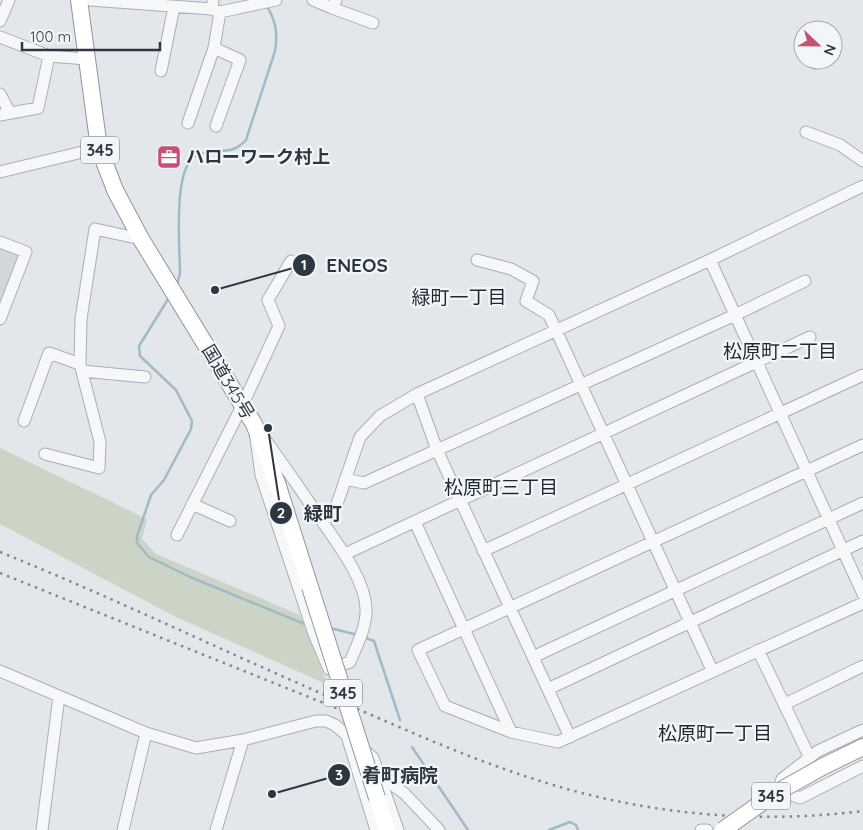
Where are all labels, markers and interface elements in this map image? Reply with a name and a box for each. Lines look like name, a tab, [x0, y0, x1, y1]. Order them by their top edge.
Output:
scale bar	[22, 20, 160, 52]
north arrow	[793, 20, 843, 70]
text: 100 m	[30, 27, 71, 46]
text: N	[820, 42, 840, 58]
road number: 345	[81, 136, 119, 164]
office icon: ハローワーク村上	[156, 144, 182, 170]
place label: ハローワーク村上	[186, 145, 330, 168]
callout: ENEOS	[291, 248, 398, 282]
text: ENEOS	[326, 253, 388, 277]
text: 1	[301, 255, 307, 274]
district label: 緑町一丁目	[411, 285, 507, 309]
district label: 松原町二丁目	[723, 339, 837, 363]
street label: 国道345号	[197, 340, 260, 423]
district label: 松原町三丁目	[444, 475, 558, 499]
callout: 緑町	[269, 496, 352, 530]
text: 緑町	[304, 501, 342, 525]
text: 2	[277, 503, 285, 522]
road number: 345	[324, 680, 362, 706]
district label: 松原町一丁目	[658, 721, 772, 745]
callout: 肴町病院	[327, 758, 448, 792]
text: 肴町病院	[362, 763, 438, 787]
text: 3	[335, 765, 343, 784]
road number: 345	[752, 782, 790, 809]

